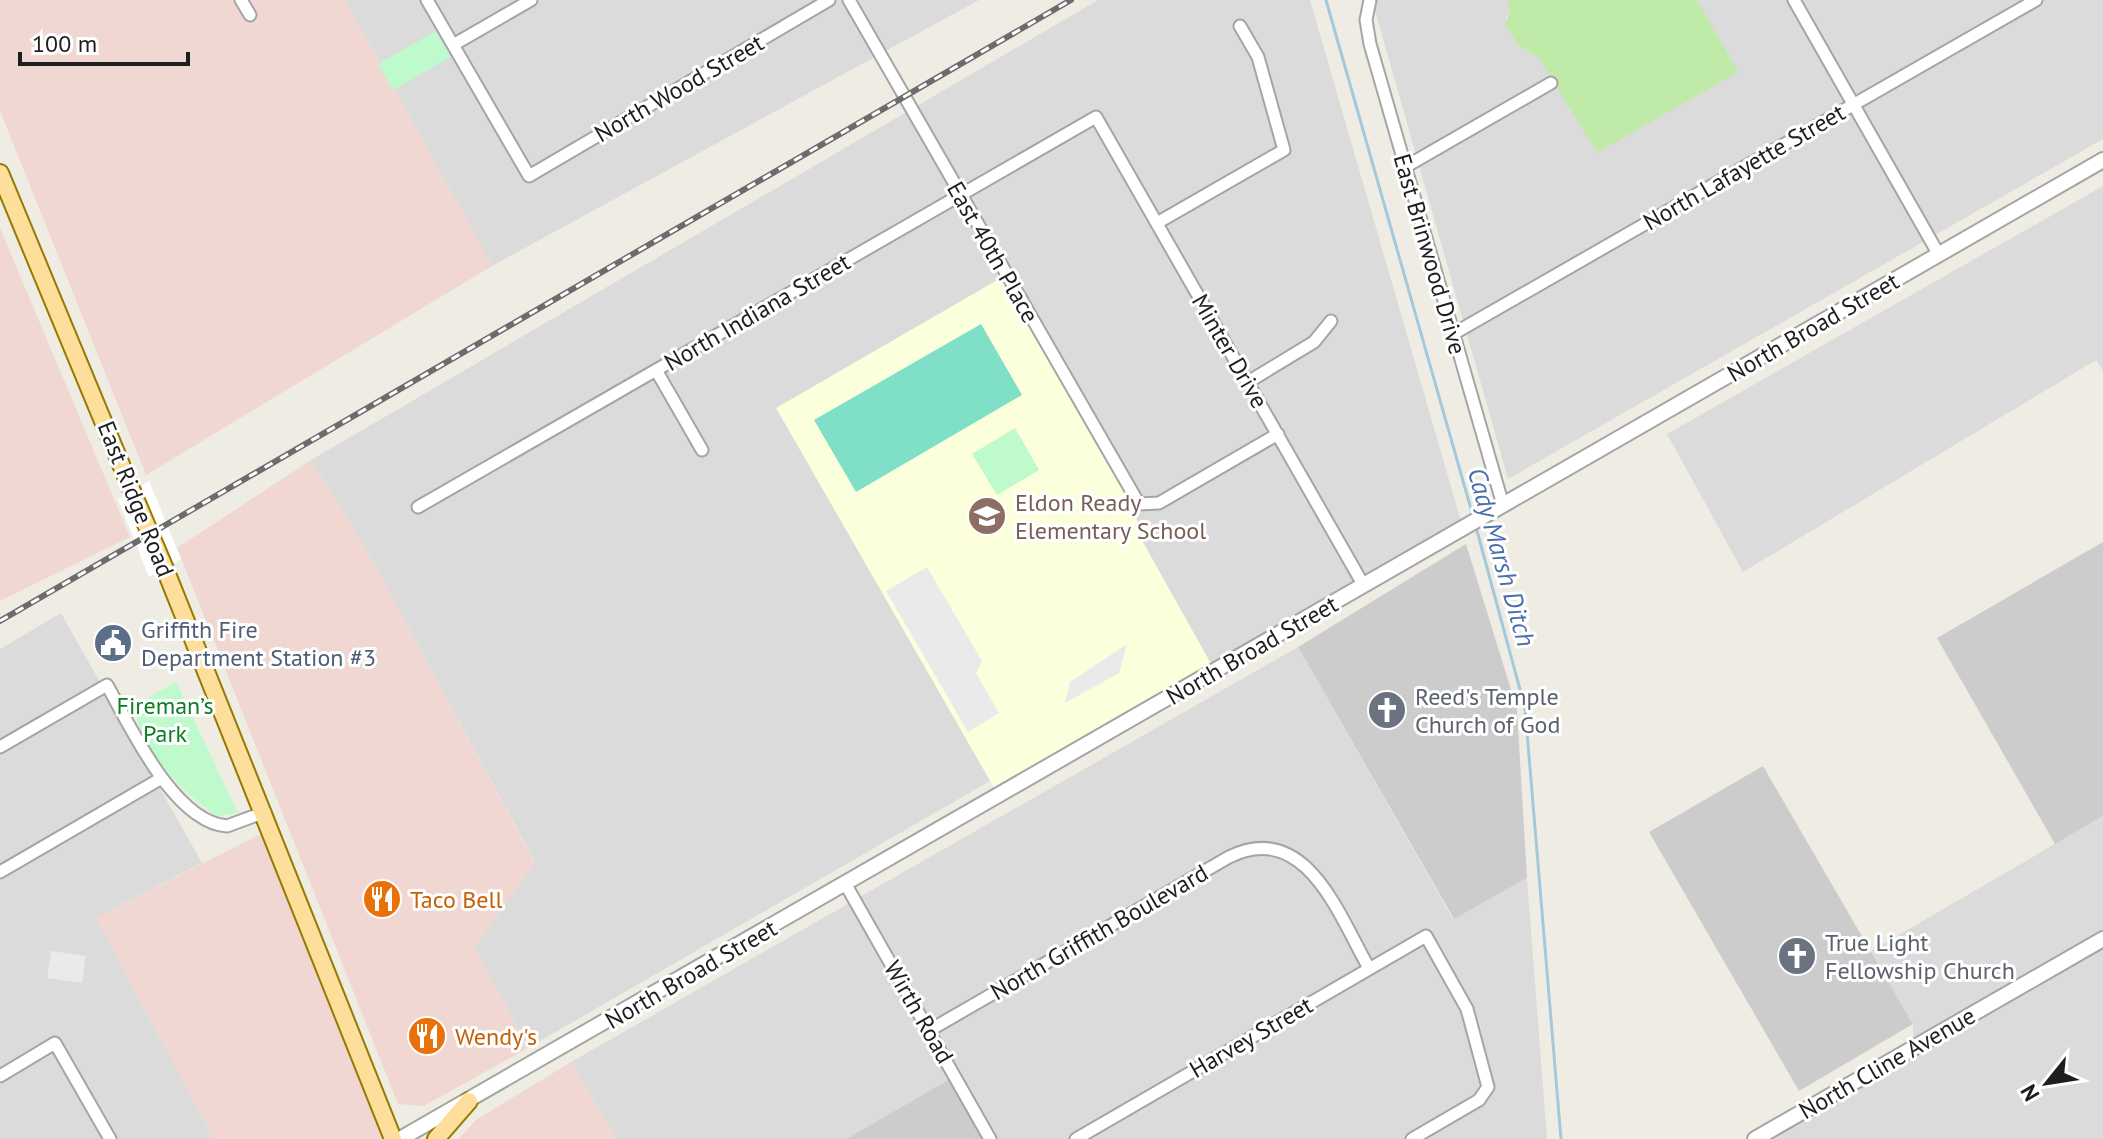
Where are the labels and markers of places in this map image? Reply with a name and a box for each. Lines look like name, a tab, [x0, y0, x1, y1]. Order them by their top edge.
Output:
place label: Eldon Ready Elementary School	[1015, 487, 1206, 546]
school or university icon: Eldon Ready Elementary School	[966, 495, 1008, 537]
place label: Griffith Fire Department Station #3	[141, 614, 376, 673]
public building icon: Griffith Fire Department Station #3	[92, 622, 134, 664]
place label: Reed's Temple Church of God	[1415, 681, 1560, 740]
church icon: Reed's Temple Church of God	[1366, 689, 1408, 731]
restaurant icon: Taco Bell	[361, 878, 403, 920]
place label: Taco Bell	[410, 884, 502, 915]
place label: True Light Fellowship Church	[1825, 927, 2015, 986]
church icon: True Light Fellowship Church	[1776, 935, 1818, 977]
restaurant icon: Wendy's	[406, 1015, 448, 1057]
place label: Wendy's	[455, 1021, 537, 1052]

